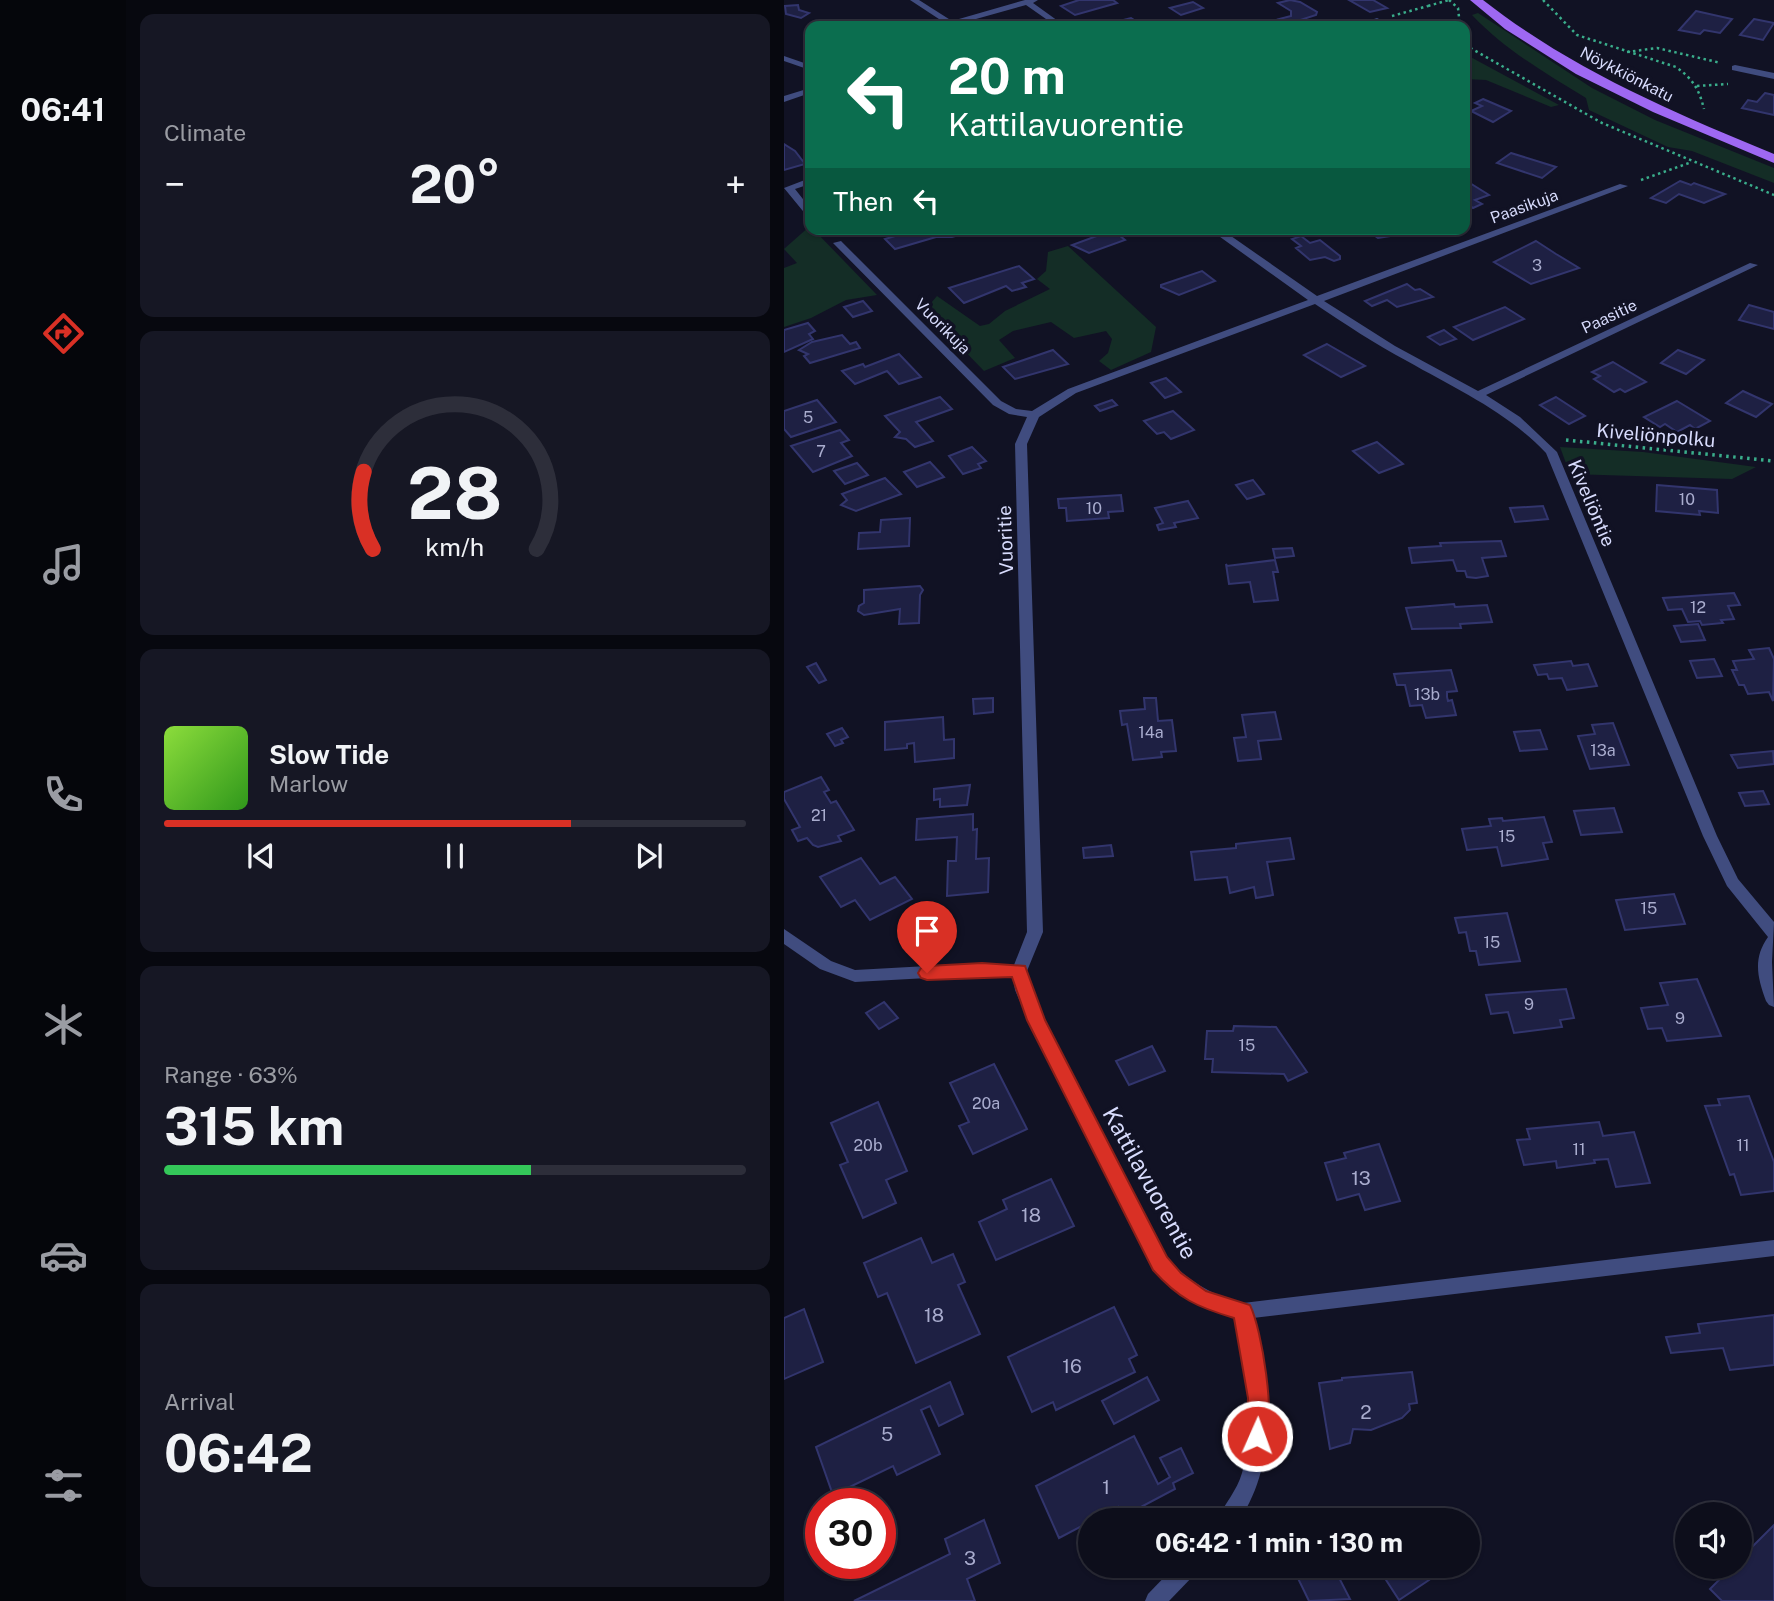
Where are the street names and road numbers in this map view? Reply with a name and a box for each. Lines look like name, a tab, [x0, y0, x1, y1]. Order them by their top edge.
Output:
street label: Nöykkiönkatu	[1577, 43, 1677, 106]
street label: Paasikuja	[1488, 185, 1561, 228]
street label: Vuorikuja	[911, 295, 974, 358]
street label: Paasitie	[1578, 295, 1640, 338]
street label: Kiveliönpolku	[1596, 419, 1716, 451]
street label: Kiveliöntie	[1564, 456, 1620, 550]
street label: Vuoritie	[993, 505, 1017, 575]
street label: Kattilavuorentie	[1097, 1102, 1203, 1264]

